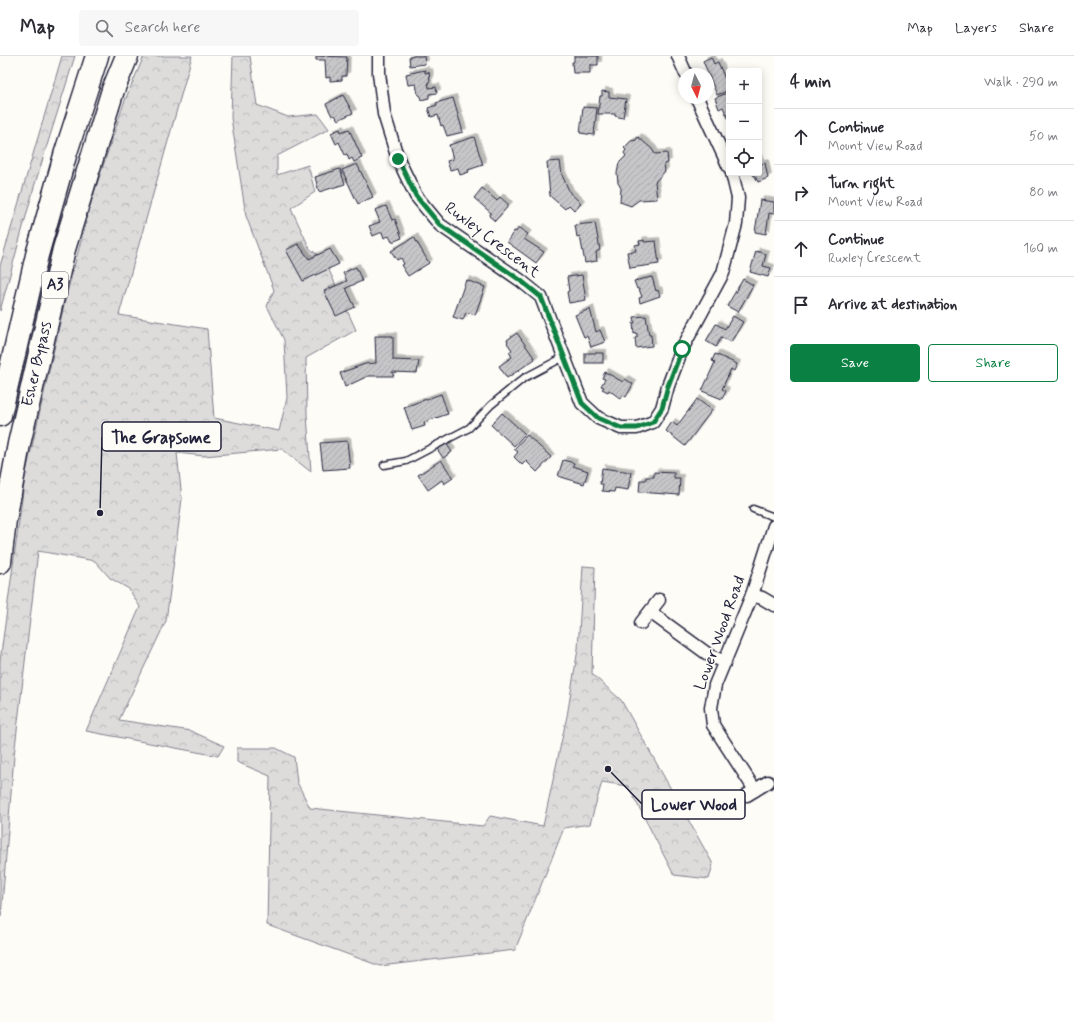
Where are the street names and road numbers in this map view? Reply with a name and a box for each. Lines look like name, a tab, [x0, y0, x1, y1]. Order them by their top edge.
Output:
street label: Ruxley Crescent	[440, 197, 544, 283]
road number: A3	[42, 272, 68, 298]
street label: Esher Bypass	[17, 319, 57, 409]
street label: Lower Wood Road	[690, 573, 750, 693]

